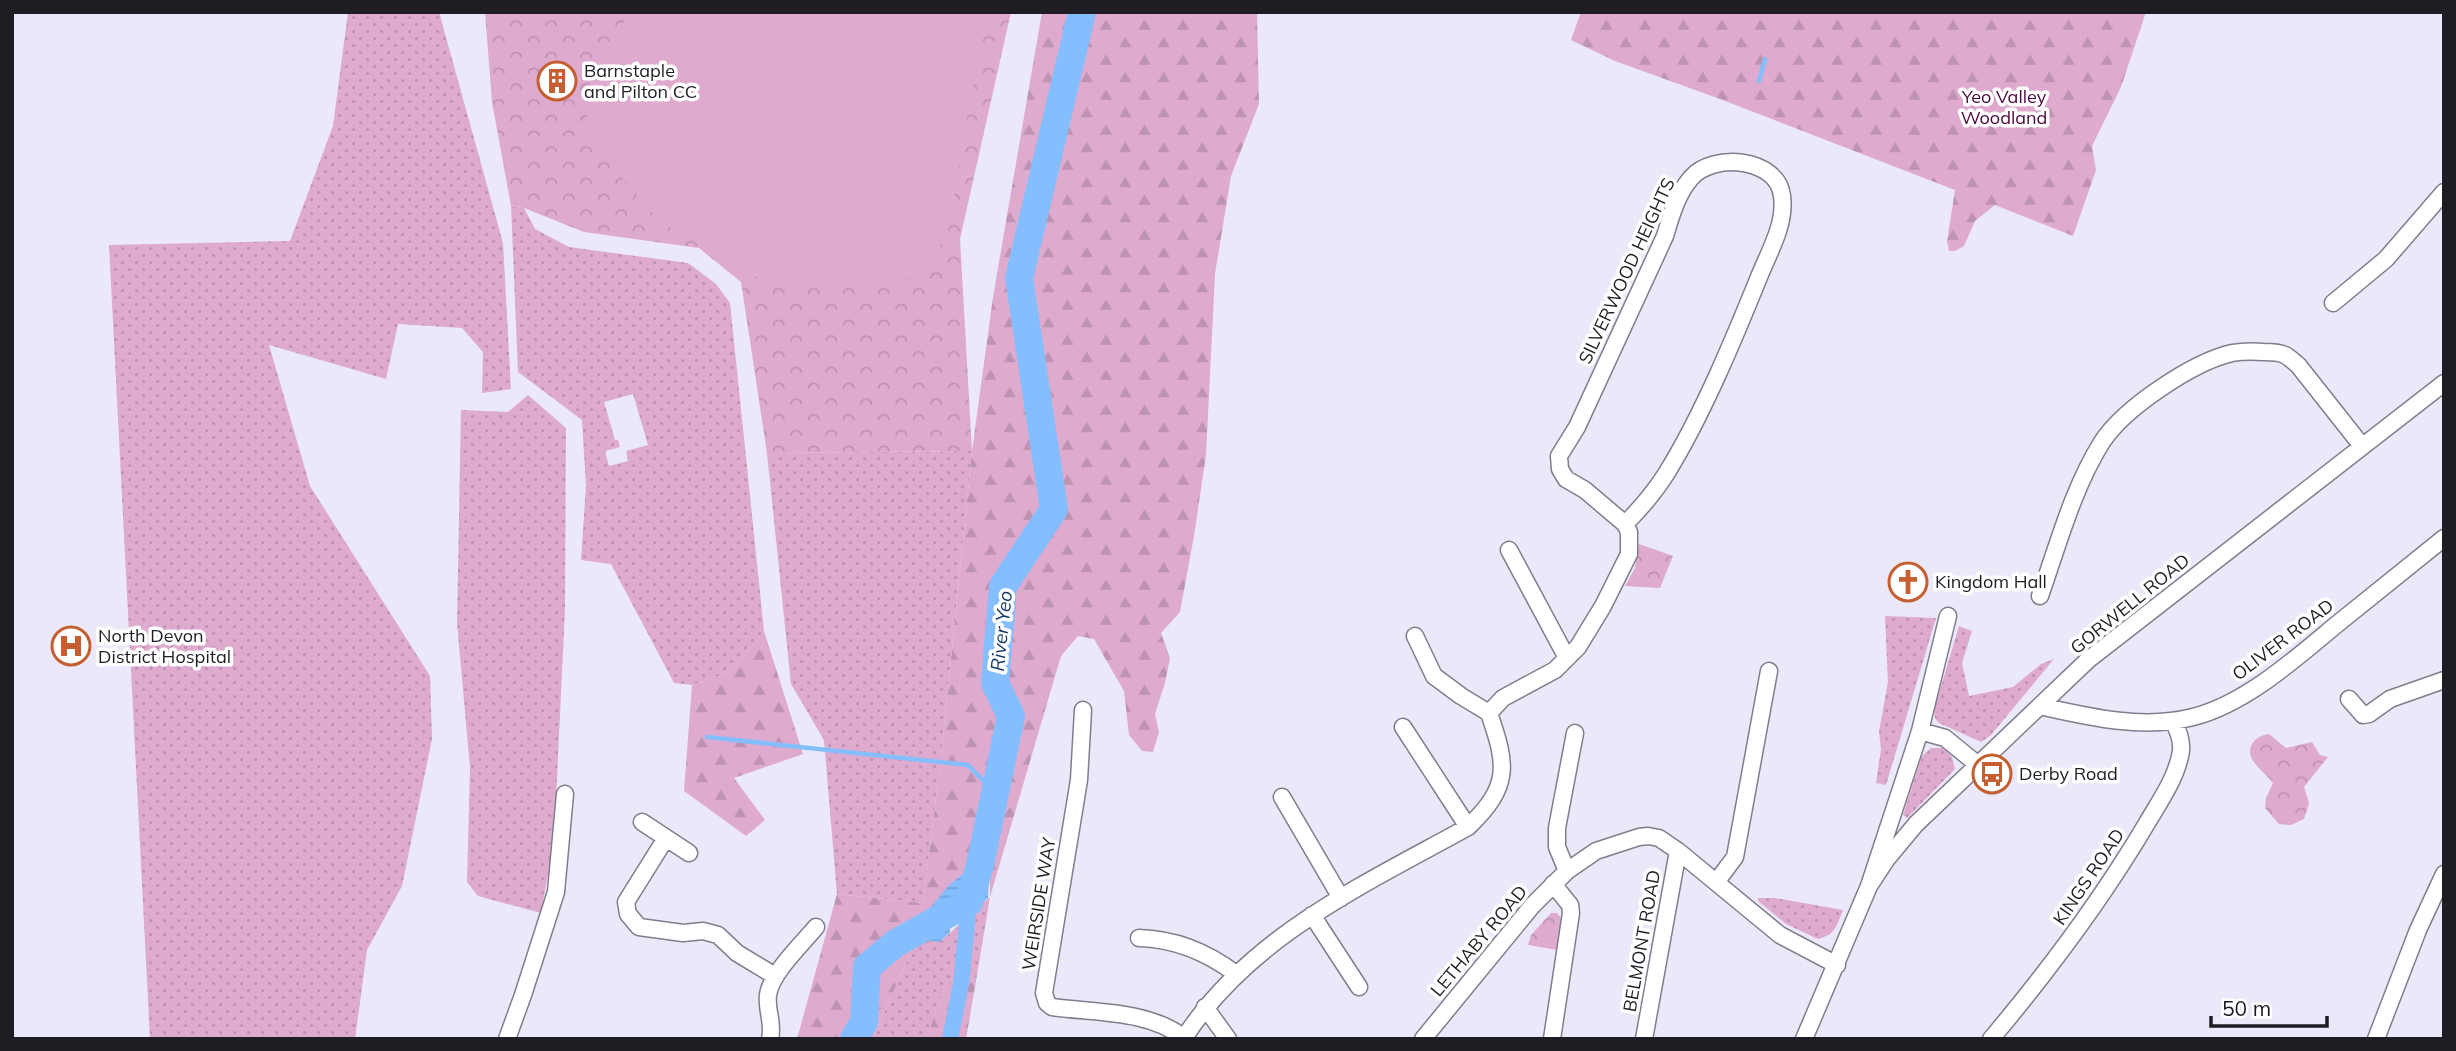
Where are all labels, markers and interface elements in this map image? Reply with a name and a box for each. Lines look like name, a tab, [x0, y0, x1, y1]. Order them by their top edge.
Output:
place label: Barnstaple and Pilton CC	[584, 59, 697, 103]
building icon: Barnstaple and Pilton CC	[536, 60, 578, 102]
park label: Yeo Valley Woodland	[1961, 85, 2047, 129]
street label: SILVERWOOD HEIGHTS	[1573, 174, 1680, 367]
street label: GORWELL ROAD	[2065, 548, 2194, 659]
church icon: Kingdom Hall	[1887, 561, 1929, 603]
place label: Kingdom Hall	[1935, 570, 2047, 593]
water label: River Yeo	[985, 589, 1017, 673]
street label: OLIVER ROAD	[2227, 594, 2338, 685]
place label: North Devon District Hospital	[98, 624, 231, 668]
hospital icon: North Devon District Hospital	[50, 625, 92, 667]
bus stop icon: Derby Road	[1971, 753, 2013, 795]
place label: Derby Road	[2019, 762, 2118, 785]
street label: KINGS ROAD	[2048, 824, 2129, 929]
street label: WEIRSIDE WAY	[1017, 835, 1061, 972]
street label: BELMONT ROAD	[1618, 868, 1665, 1014]
street label: LETHABY ROAD	[1425, 880, 1532, 1001]
scale bar	[2211, 984, 2326, 1028]
text: 50 m	[2222, 995, 2271, 1021]

